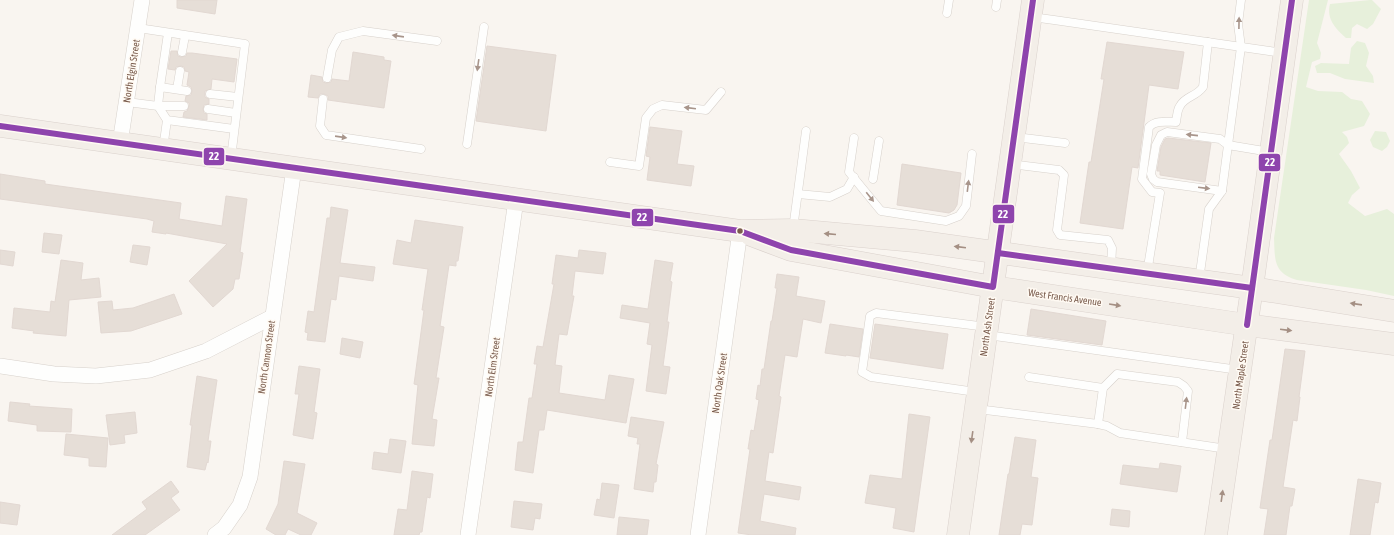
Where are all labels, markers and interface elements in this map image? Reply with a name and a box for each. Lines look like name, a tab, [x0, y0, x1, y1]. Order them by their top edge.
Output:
one-way arrow	[1236, 17, 1242, 30]
one-way arrow	[392, 33, 404, 39]
street label: North Elgin Street	[121, 38, 142, 104]
one-way arrow	[475, 59, 481, 71]
one-way arrow	[684, 105, 696, 111]
one-way arrow	[1185, 131, 1198, 138]
one-way arrow	[335, 134, 347, 140]
line badge: 22	[203, 147, 225, 166]
text: 22	[209, 150, 219, 162]
line badge: 22	[1258, 153, 1281, 172]
text: 22	[1265, 156, 1275, 168]
one-way arrow	[965, 180, 972, 192]
one-way arrow	[1198, 185, 1210, 191]
one-way arrow	[865, 192, 874, 203]
line badge: 22	[992, 204, 1015, 224]
line badge: 22	[631, 208, 654, 227]
text: 22	[998, 208, 1008, 220]
text: 22	[637, 211, 647, 223]
unlabelled marker	[735, 226, 745, 236]
one-way arrow	[824, 230, 836, 237]
one-way arrow	[954, 244, 966, 250]
street label: West Francis Avenue	[1028, 287, 1103, 308]
street label: North Ash Street	[978, 297, 997, 357]
one-way arrow	[1349, 301, 1362, 307]
one-way arrow	[1109, 302, 1121, 308]
street label: North Cannon Street	[256, 319, 277, 395]
one-way arrow	[1280, 327, 1292, 333]
street label: North Elm Street	[483, 336, 502, 398]
street label: North Maple Street	[1230, 340, 1251, 410]
street label: North Oak Street	[710, 352, 729, 414]
one-way arrow	[1183, 397, 1190, 409]
one-way arrow	[969, 431, 975, 443]
one-way arrow	[1219, 490, 1225, 502]

